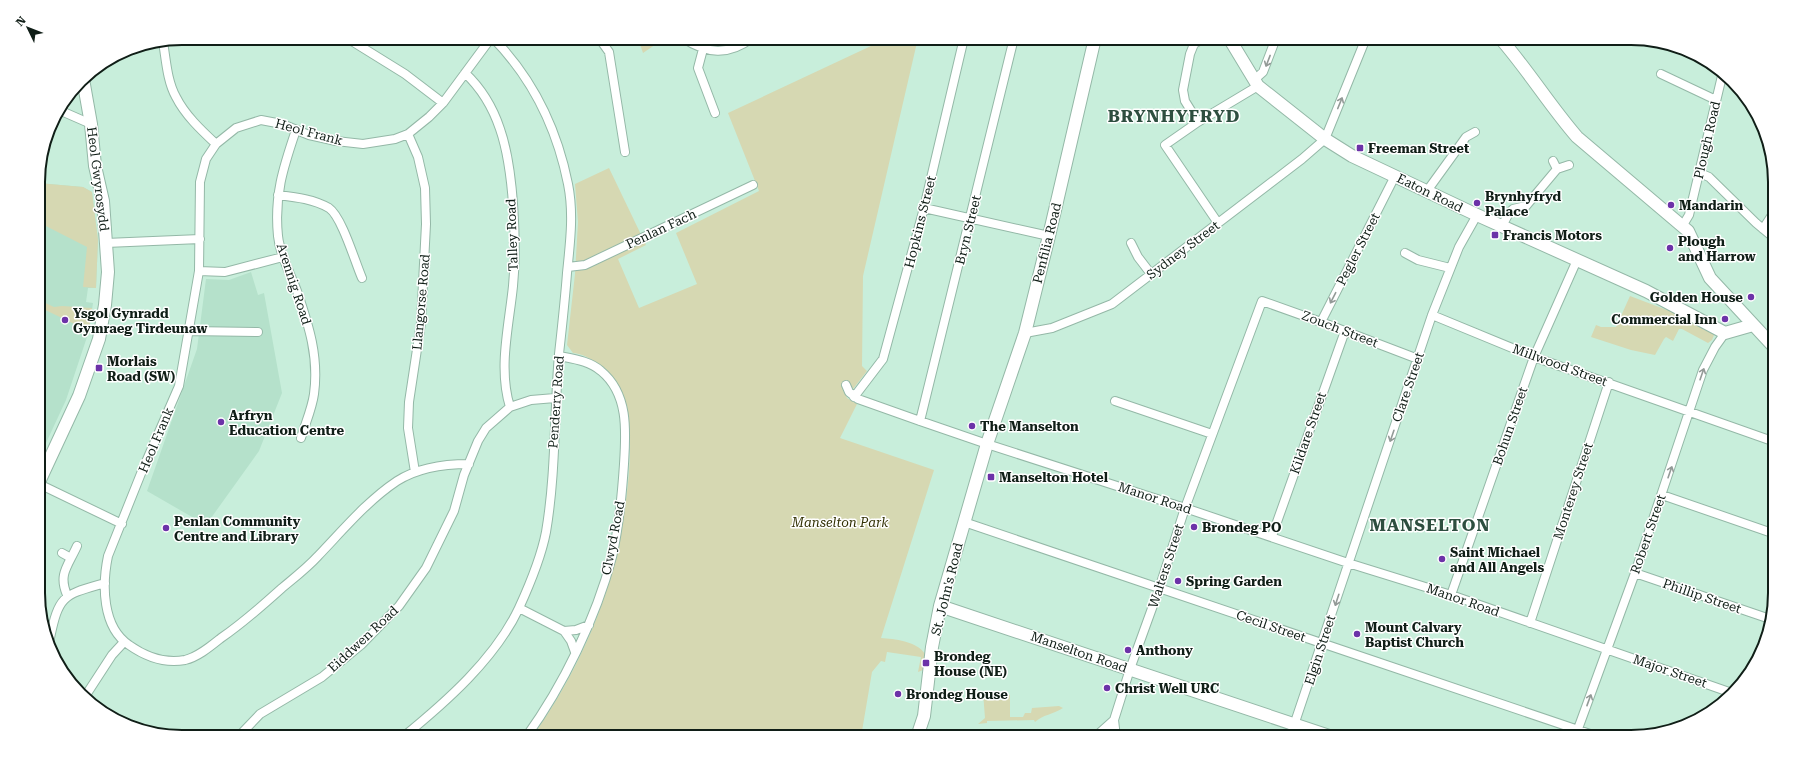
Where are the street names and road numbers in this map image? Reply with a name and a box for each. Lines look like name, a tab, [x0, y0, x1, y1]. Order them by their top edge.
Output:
street label: Plough Road	[1691, 99, 1723, 180]
street label: Heol Frank	[273, 116, 345, 148]
street label: Heol Gwyrosydd	[84, 126, 112, 233]
street label: Eaton Road	[1395, 171, 1466, 216]
street label: Hopkins Street	[901, 174, 939, 270]
street label: Bryn Street	[952, 194, 984, 266]
street label: Talley Road	[503, 198, 521, 272]
street label: Penfilia Road	[1030, 200, 1064, 285]
street label: Penlan Fach	[623, 206, 699, 252]
street label: Pegler Street	[1333, 210, 1383, 288]
street label: Sydney Street	[1144, 218, 1223, 282]
street label: Arennig Road	[274, 241, 314, 327]
street label: Llangorse Road	[409, 253, 433, 351]
street label: Zouch Street	[1300, 308, 1380, 350]
street label: Millwood Street	[1510, 341, 1610, 389]
street label: Clare Street	[1389, 350, 1427, 424]
street label: Penderry Road	[545, 354, 567, 449]
street label: Bohun Street	[1490, 385, 1531, 467]
street label: Kildare Street	[1287, 390, 1329, 476]
street label: Heol Frank	[136, 405, 176, 475]
street label: Monterey Street	[1550, 441, 1596, 541]
street label: Manor Road	[1116, 479, 1194, 517]
street label: Robert Street	[1627, 492, 1669, 576]
street label: Clwyd Road	[598, 499, 628, 576]
street label: Walters Street	[1145, 522, 1187, 610]
street label: St. John's Road	[928, 540, 966, 637]
street label: Phillip Street	[1661, 576, 1743, 616]
street label: Manor Road	[1425, 580, 1502, 620]
street label: Eiddwen Road	[325, 602, 402, 675]
street label: Cecil Street	[1234, 607, 1308, 645]
street label: Elgin Street	[1302, 613, 1338, 687]
street label: Manselton Road	[1029, 628, 1130, 676]
street label: Major Street	[1631, 651, 1709, 691]

